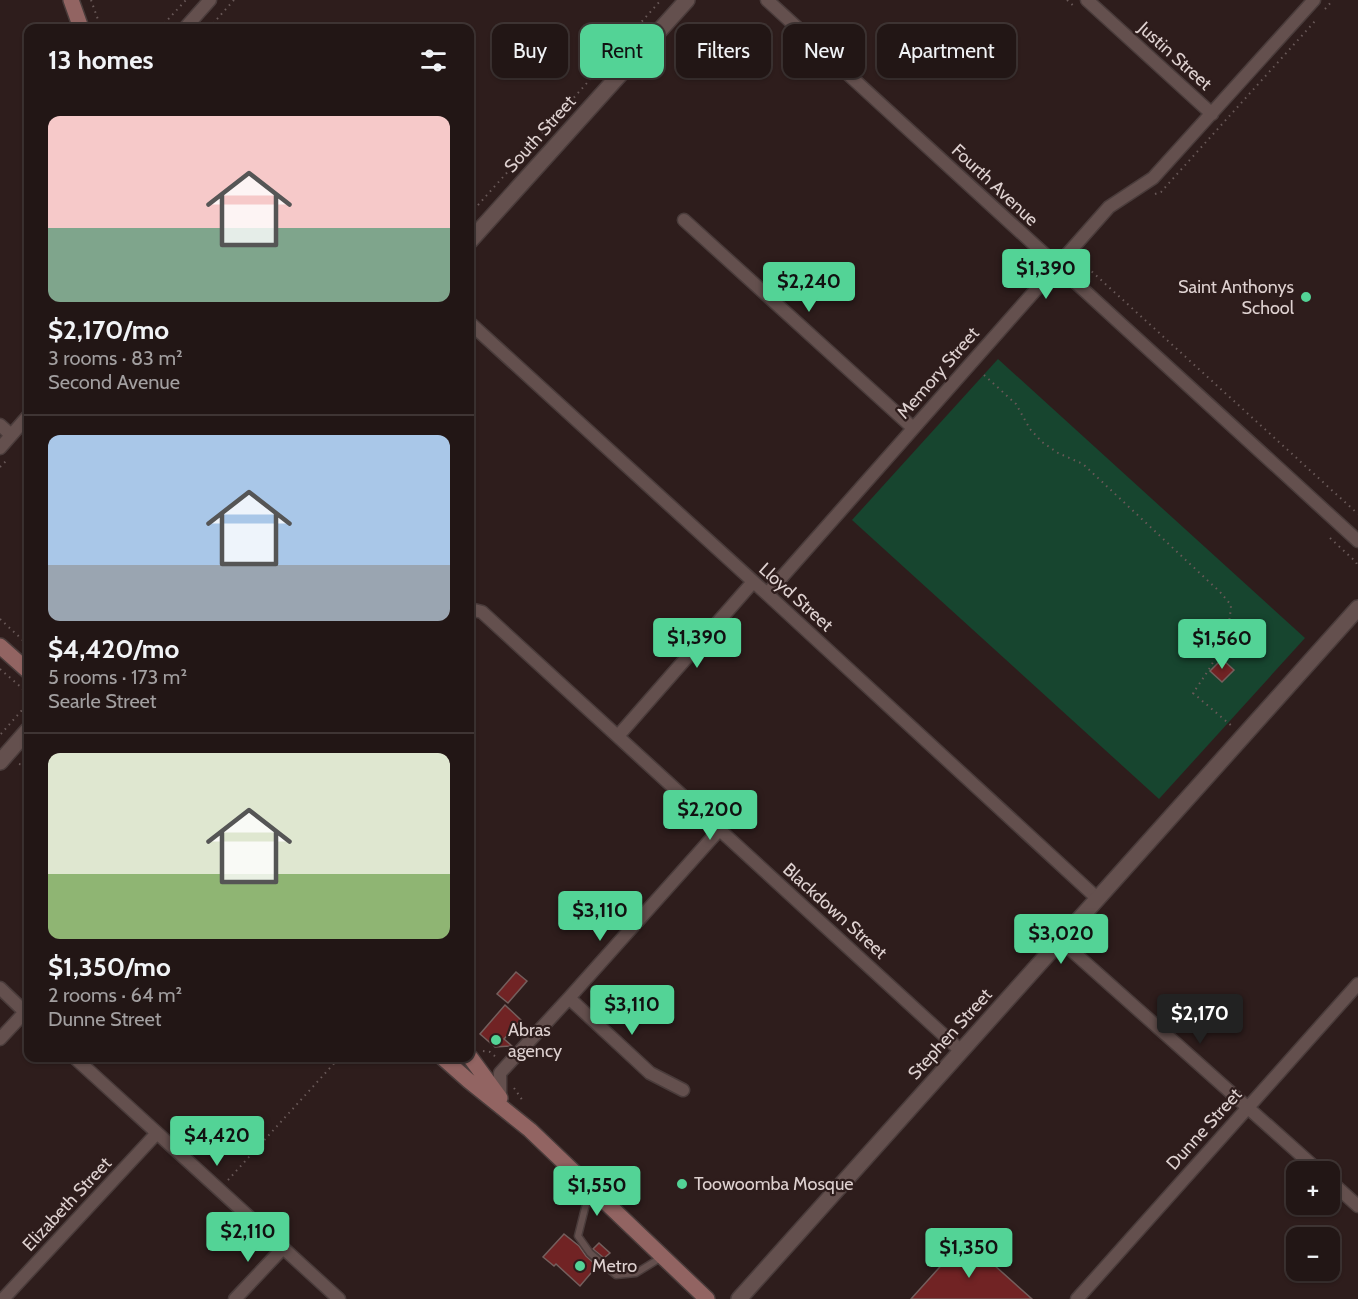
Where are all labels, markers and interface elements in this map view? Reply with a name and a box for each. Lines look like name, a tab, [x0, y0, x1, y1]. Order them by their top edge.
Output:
street label: Justin Street	[1133, 17, 1216, 95]
chip: Buy	[492, 24, 568, 78]
chip: Rent	[580, 24, 664, 78]
chip: Filters	[676, 24, 771, 78]
chip: New	[783, 24, 865, 78]
chip: Apartment	[877, 24, 1016, 78]
text: 13 homes	[48, 44, 154, 76]
icon: filters	[417, 44, 450, 77]
street label: South Street	[500, 91, 580, 177]
street label: Fourth Avenue	[947, 139, 1043, 231]
icon: home	[195, 155, 303, 263]
pin: $1,390	[997, 249, 1095, 300]
text: $1,390	[1016, 256, 1076, 280]
pin: $2,240	[760, 262, 858, 313]
text: $2,240	[777, 269, 841, 293]
place label: Saint Anthonys School	[1178, 276, 1295, 319]
marker: Saint Anthonys School	[1299, 290, 1313, 304]
text: $2,170/mo	[48, 314, 169, 346]
street label: Memory Street	[892, 323, 984, 423]
text: 3 rooms · 83 m²	[48, 346, 183, 370]
text: Second Avenue	[48, 370, 180, 394]
icon: home	[195, 474, 303, 582]
street label: Lloyd Street	[754, 558, 838, 636]
pin: $1,390	[648, 618, 746, 669]
pin: $1,560	[1173, 619, 1271, 670]
text: $1,390	[667, 625, 727, 649]
text: $1,560	[1192, 626, 1252, 650]
text: $4,420/mo	[48, 633, 179, 665]
text: 5 rooms · 173 m²	[48, 665, 187, 689]
text: Searle Street	[48, 689, 157, 713]
pin: $2,200	[661, 790, 759, 841]
icon: home	[195, 792, 303, 900]
text: $2,200	[677, 797, 743, 821]
street label: Blackdown Street	[778, 858, 892, 964]
pin: $3,110	[551, 891, 649, 942]
text: $3,110	[572, 898, 628, 922]
pin: $3,020	[1012, 914, 1110, 965]
text: $3,020	[1028, 921, 1094, 945]
text: $1,350/mo	[48, 951, 171, 983]
text: 2 rooms · 64 m²	[48, 983, 182, 1007]
street label: Stephen Street	[903, 984, 997, 1084]
pin: $3,110	[583, 985, 681, 1036]
text: $3,110	[604, 992, 660, 1016]
pin: $2,170	[1151, 994, 1249, 1045]
text: $2,170	[1171, 1001, 1229, 1025]
text: Dunne Street	[48, 1007, 161, 1031]
place label: Abras agency	[508, 1019, 562, 1062]
marker: Abras agency	[489, 1033, 503, 1047]
street label: Dunne Street	[1162, 1084, 1246, 1174]
pin: $4,420	[168, 1116, 266, 1167]
text: $4,420	[184, 1123, 250, 1147]
street label: Elizabeth Street	[18, 1152, 116, 1256]
map controls	[1286, 1161, 1340, 1281]
button: +	[1286, 1161, 1340, 1215]
pin: $1,550	[548, 1166, 646, 1217]
text: $1,550	[567, 1173, 627, 1197]
place label: Toowoomba Mosque	[694, 1173, 854, 1195]
marker: Toowoomba Mosque	[675, 1177, 689, 1191]
pin: $2,110	[199, 1212, 297, 1263]
text: $2,110	[220, 1219, 276, 1243]
button: −	[1286, 1227, 1340, 1281]
pin: $1,350	[920, 1228, 1018, 1279]
text: $1,350	[939, 1235, 999, 1259]
place label: Metro	[592, 1255, 637, 1277]
marker: Metro	[573, 1259, 587, 1273]

